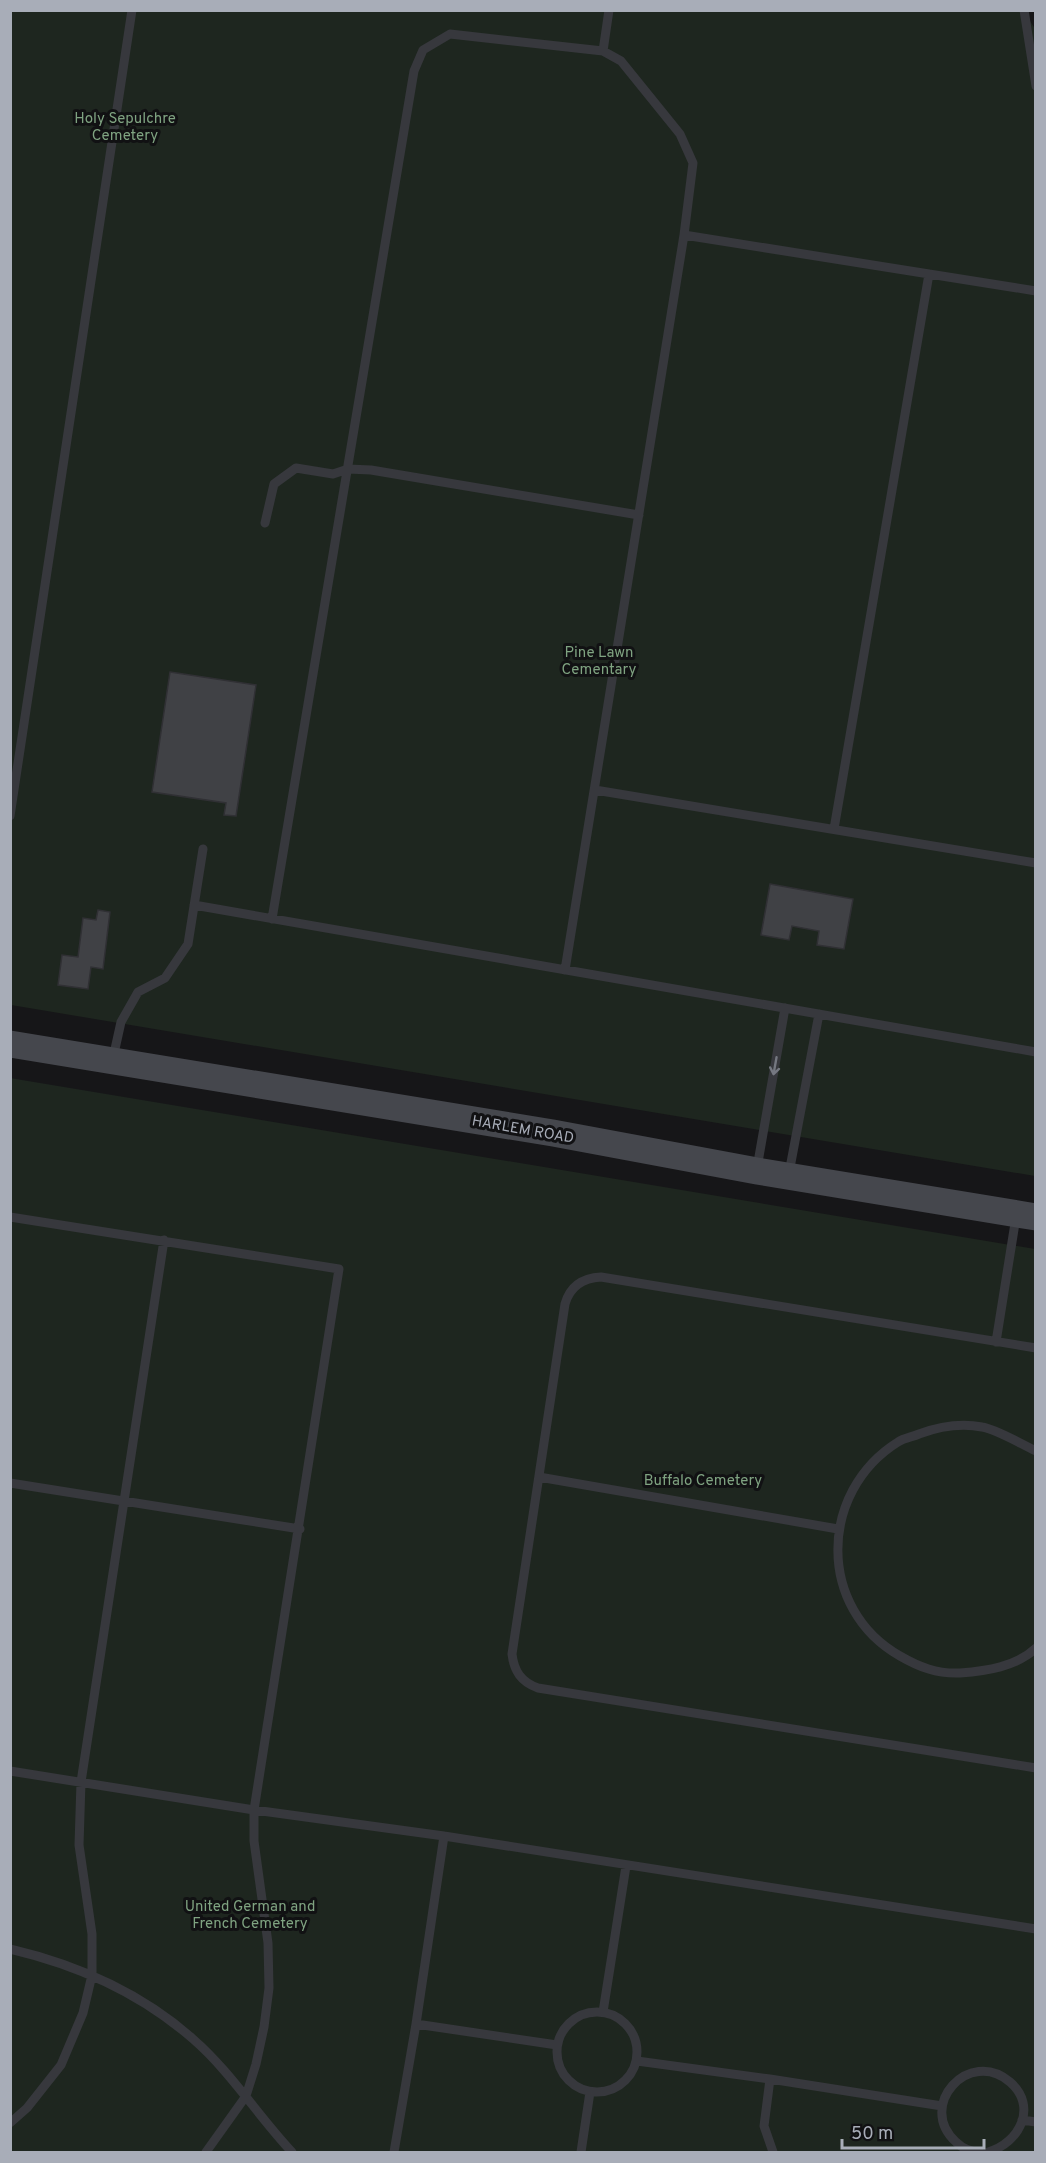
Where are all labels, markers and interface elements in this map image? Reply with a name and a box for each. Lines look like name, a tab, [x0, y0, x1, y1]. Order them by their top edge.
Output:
park label: Holy Sepulchre Cemetery	[74, 110, 176, 146]
park label: Pine Lawn Cementary	[562, 644, 636, 680]
one-way arrow	[769, 1056, 780, 1075]
street label: HARLEM ROAD	[470, 1112, 575, 1149]
park label: Buffalo Cemetery	[644, 1472, 762, 1491]
park label: United German and French Cemetery	[185, 1898, 315, 1934]
scale bar	[842, 2112, 984, 2150]
text: 50 m	[851, 2123, 893, 2146]

